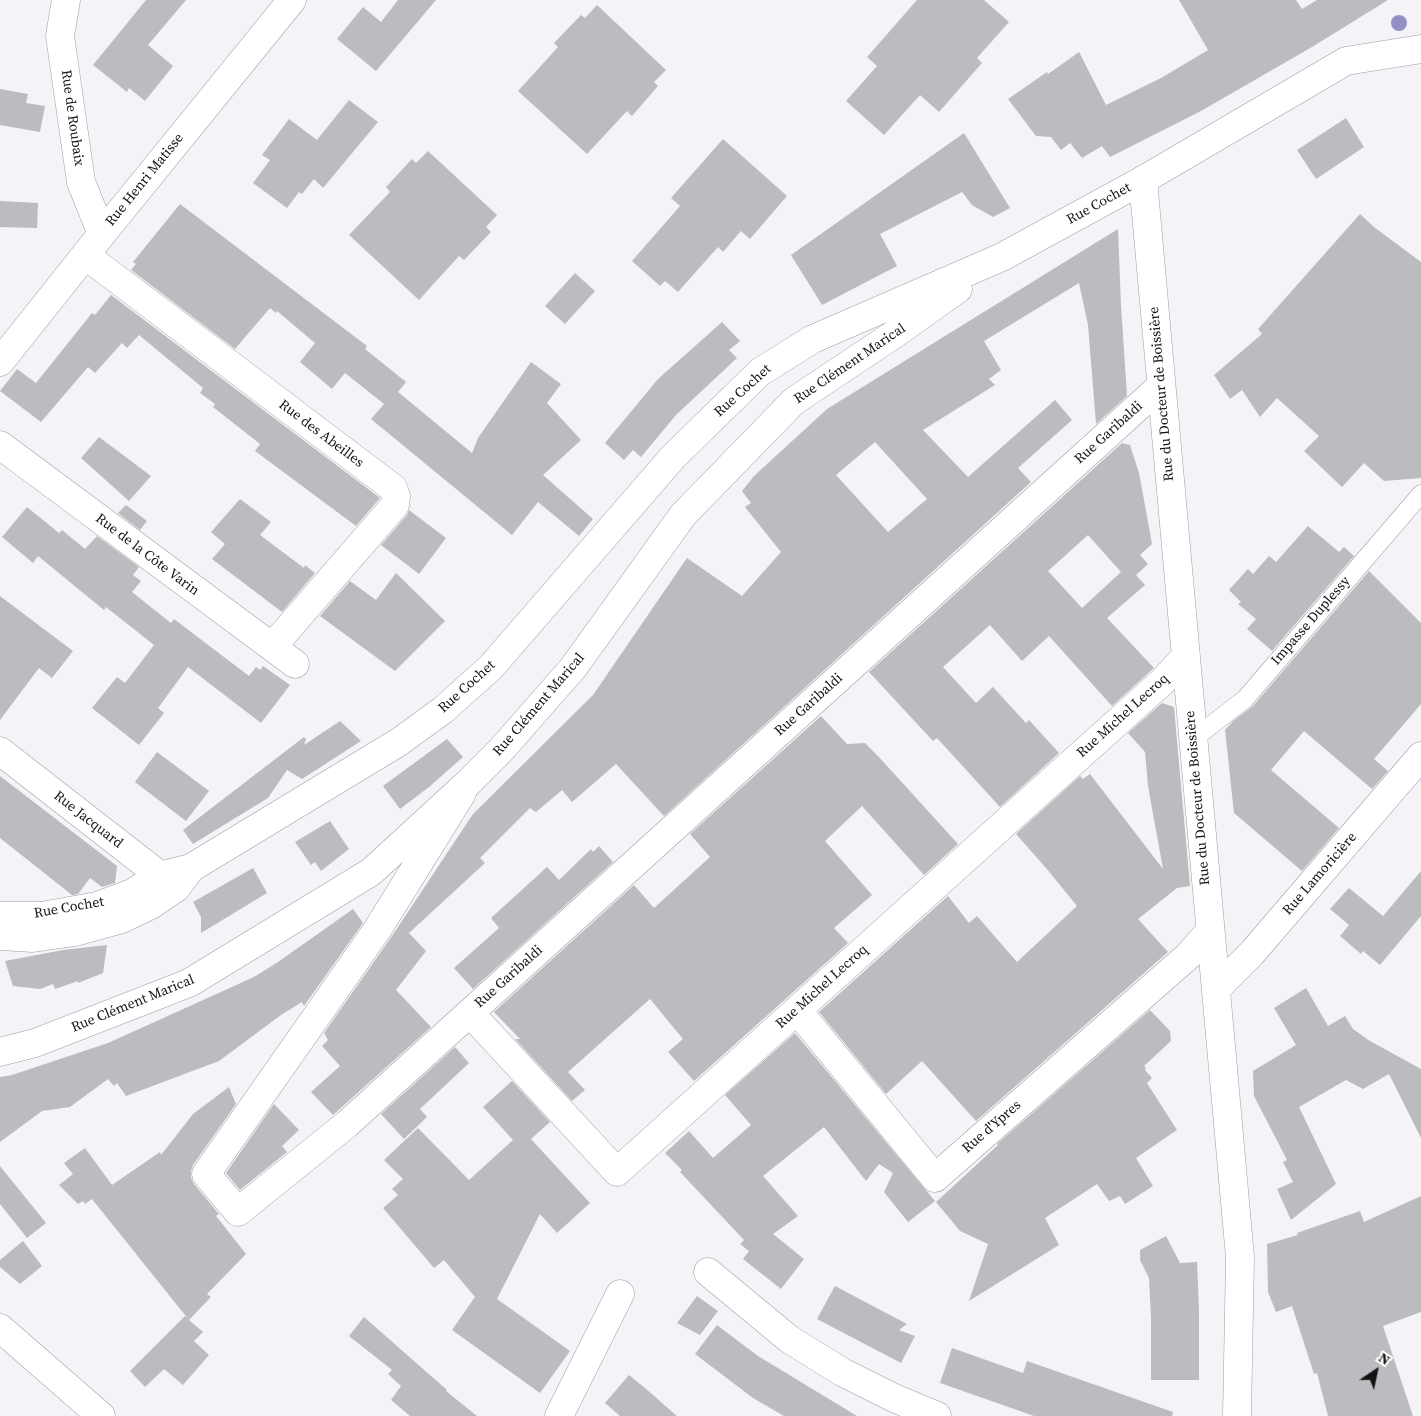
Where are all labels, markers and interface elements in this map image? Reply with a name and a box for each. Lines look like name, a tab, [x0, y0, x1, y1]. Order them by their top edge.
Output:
street label: Rue de Roubaix	[57, 69, 87, 167]
street label: Rue Henri Matisse	[102, 130, 188, 230]
street label: Rue Cochet	[1064, 180, 1134, 228]
street label: Rue du Docteur de Boissière	[1146, 306, 1178, 482]
street label: Rue Clément Marical	[791, 320, 909, 408]
street label: Rue Cochet	[711, 361, 775, 421]
street label: Rue des Abeilles	[275, 397, 367, 471]
street label: Rue Garibaldi	[1072, 398, 1146, 468]
street label: Rue de la Côte Varin	[92, 511, 202, 599]
street label: Impasse Duplessy	[1268, 573, 1354, 669]
street label: Rue Clément Marical	[490, 650, 588, 760]
street label: Rue Cochet	[435, 657, 499, 717]
street label: Rue Garibaldi	[772, 670, 846, 740]
street label: Rue Michel Lecroq	[1074, 671, 1172, 761]
street label: Rue du Docteur de Boissière	[1182, 710, 1214, 886]
street label: Rue Jacquard	[50, 788, 126, 852]
street label: Rue Lamoricière	[1279, 829, 1361, 919]
street label: Rue Cochet	[33, 894, 105, 922]
street label: Rue Garibaldi	[472, 942, 546, 1012]
street label: Rue Michel Lecroq	[773, 942, 871, 1032]
street label: Rue Clément Marical	[69, 972, 197, 1036]
street label: Rue d'Ypres	[959, 1097, 1025, 1157]
north arrow	[1351, 1346, 1401, 1396]
text: N	[1375, 1347, 1394, 1370]

